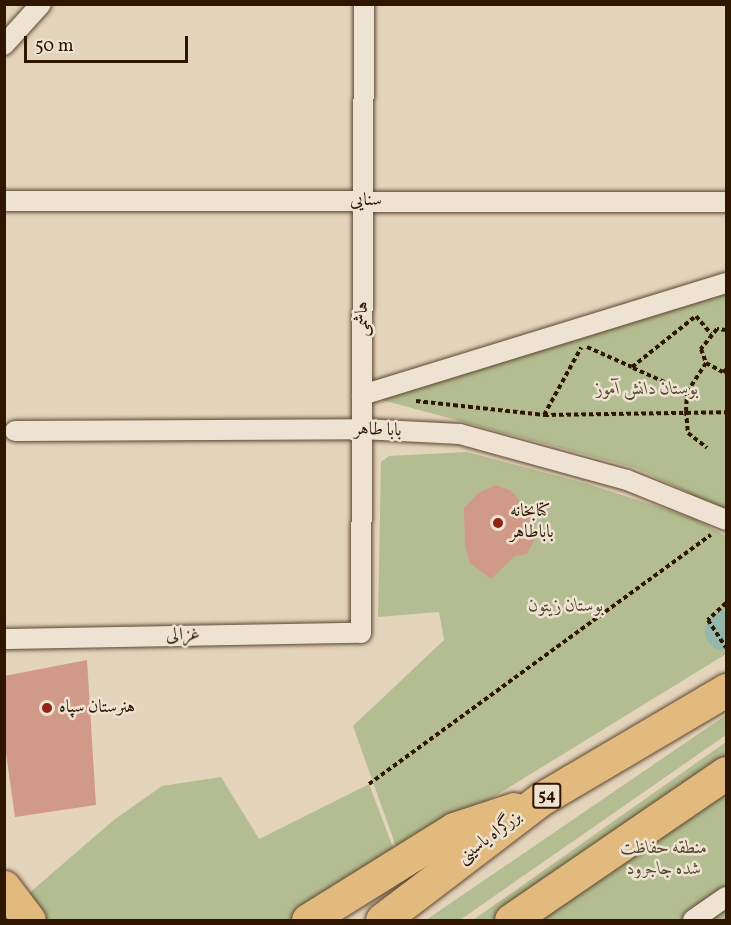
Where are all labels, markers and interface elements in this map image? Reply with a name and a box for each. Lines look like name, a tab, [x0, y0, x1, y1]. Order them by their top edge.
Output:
scale bar	[27, 24, 190, 62]
text: 50 m	[35, 34, 74, 59]
street label: سنایی	[350, 190, 382, 212]
street label: هاشمی	[352, 301, 374, 337]
park label: بوستان دانش آموز	[596, 379, 698, 401]
street label: بابا طاهر	[354, 419, 402, 443]
place label: کتابخانه باباطاهر	[510, 502, 554, 544]
marker: کتابخانه باباطاهر	[491, 516, 505, 530]
park label: بوستان زیتون	[528, 596, 604, 618]
street label: غزالی	[166, 625, 200, 647]
place label: هنرستان سپاه	[59, 697, 135, 719]
marker: هنرستان سپاه	[40, 701, 54, 715]
road number: 54	[532, 783, 562, 809]
street label: بزرگراه یاسینی	[454, 807, 526, 869]
park label: منطقه حفاظت شده جاجرود	[621, 839, 707, 882]

